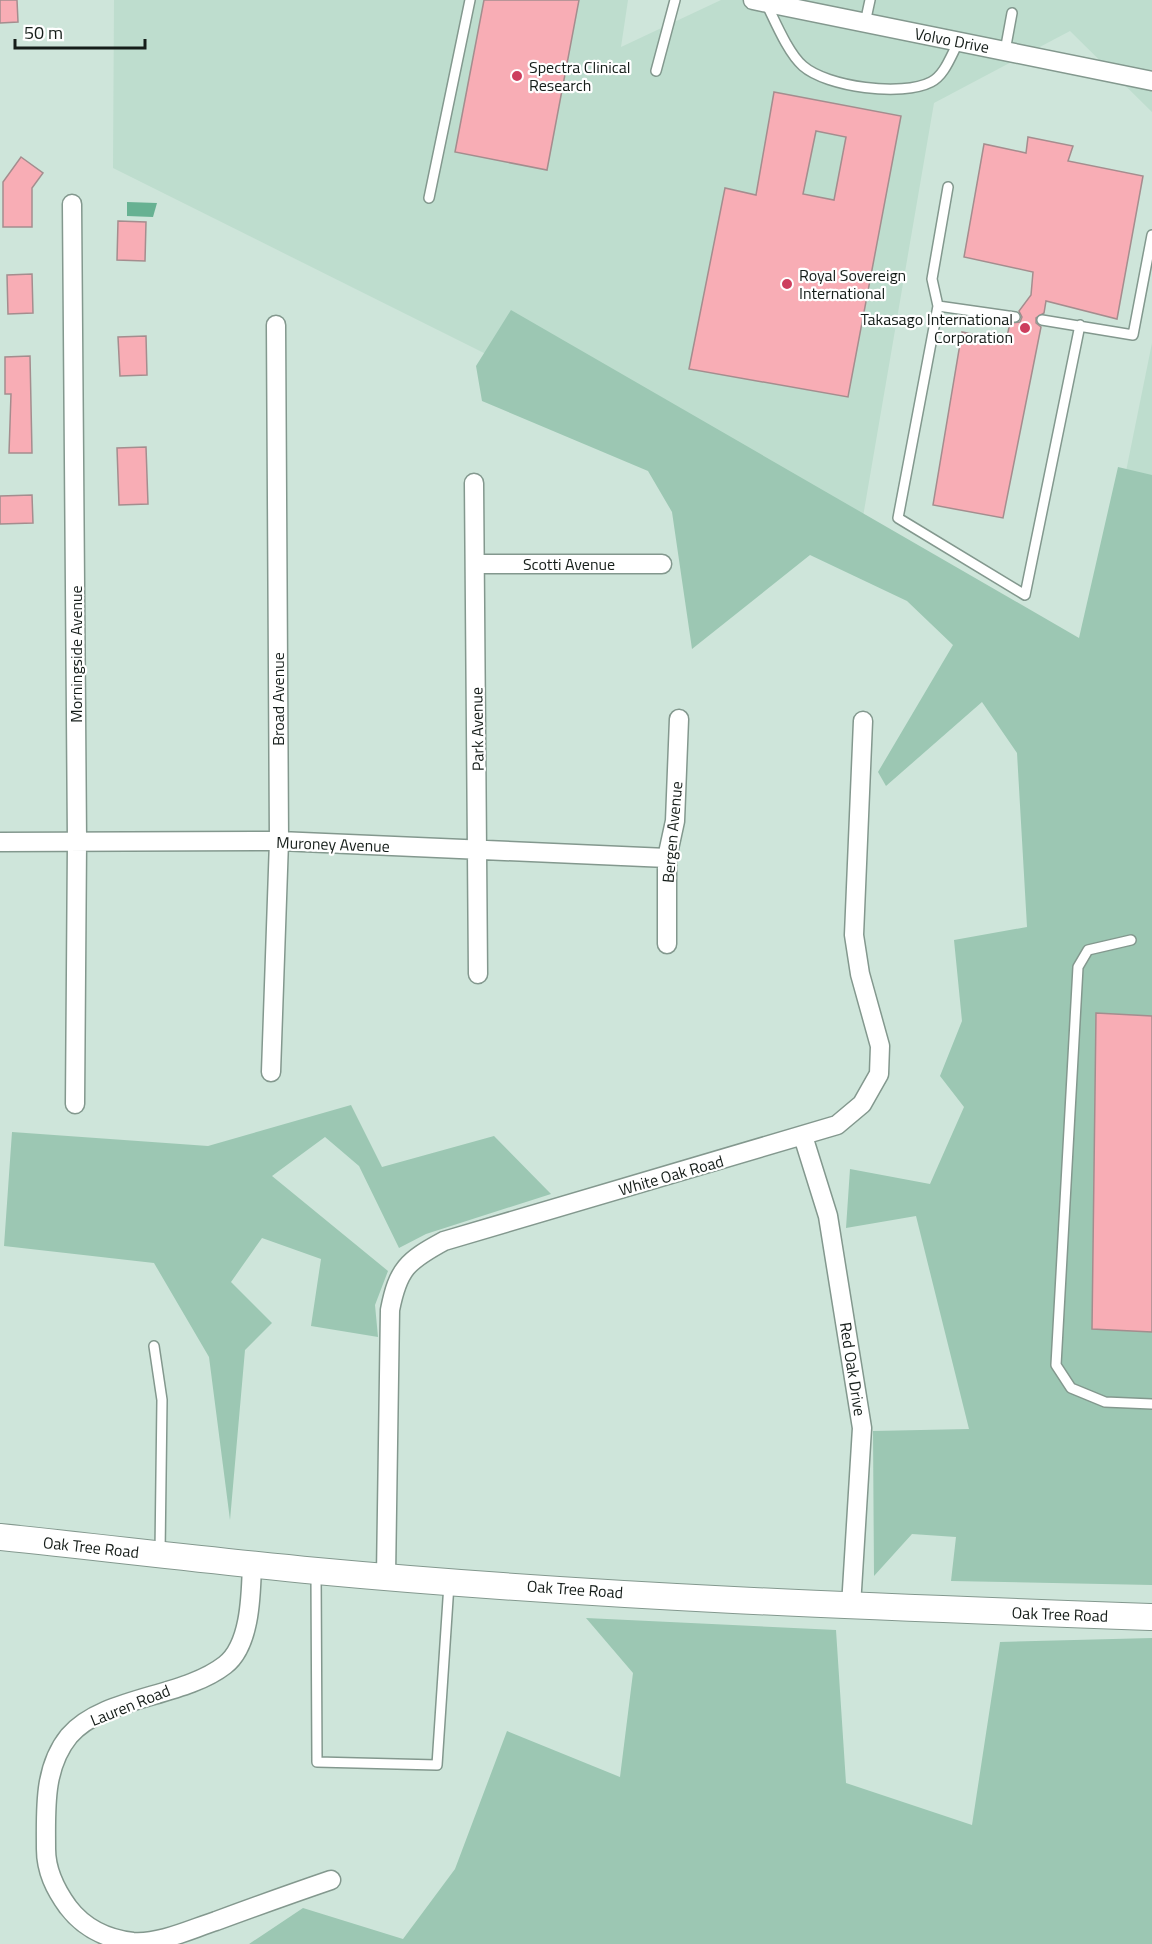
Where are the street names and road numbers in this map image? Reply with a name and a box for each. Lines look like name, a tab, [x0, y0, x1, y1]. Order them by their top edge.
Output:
street label: Volvo Drive	[913, 21, 991, 59]
street label: Scotti Avenue	[523, 552, 615, 576]
street label: Morningside Avenue	[64, 585, 88, 723]
street label: Broad Avenue	[266, 652, 290, 746]
street label: Park Avenue	[464, 687, 490, 771]
street label: Bergen Avenue	[656, 780, 688, 884]
street label: Muroney Avenue	[276, 830, 390, 858]
street label: White Oak Road	[616, 1149, 726, 1201]
street label: Red Oak Drive	[834, 1320, 872, 1418]
street label: Oak Tree Road	[42, 1530, 140, 1564]
street label: Oak Tree Road	[526, 1574, 624, 1604]
street label: Oak Tree Road	[1011, 1600, 1109, 1628]
street label: Lauren Road	[86, 1678, 174, 1732]

